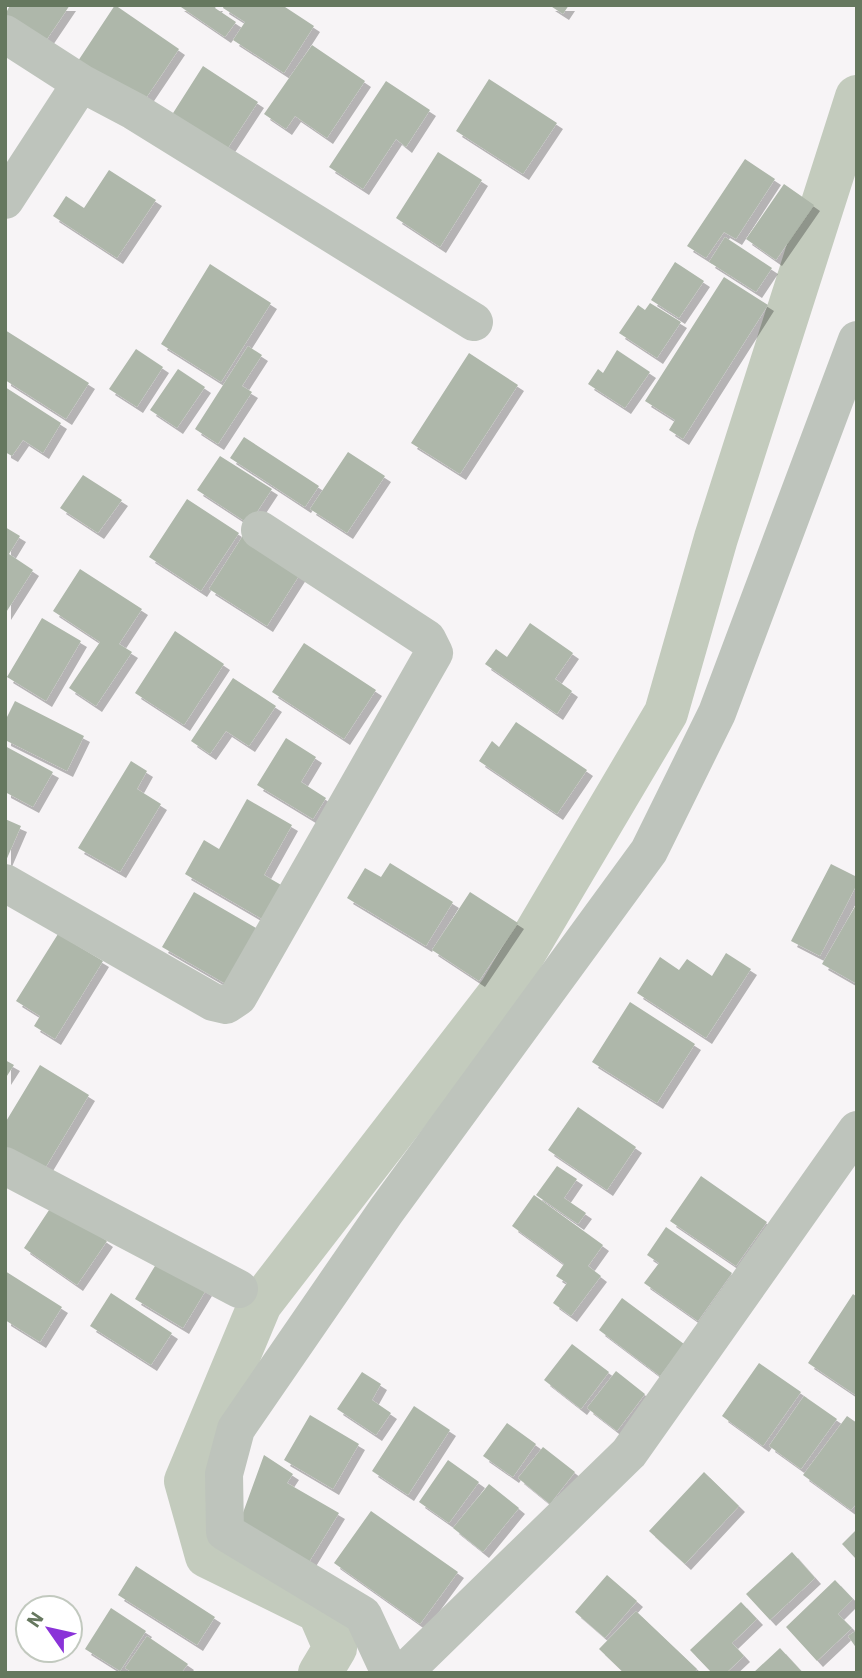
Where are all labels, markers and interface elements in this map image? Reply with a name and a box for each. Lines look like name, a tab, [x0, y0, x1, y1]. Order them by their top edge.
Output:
north arrow	[14, 1594, 84, 1664]
text: N	[21, 1607, 49, 1632]

